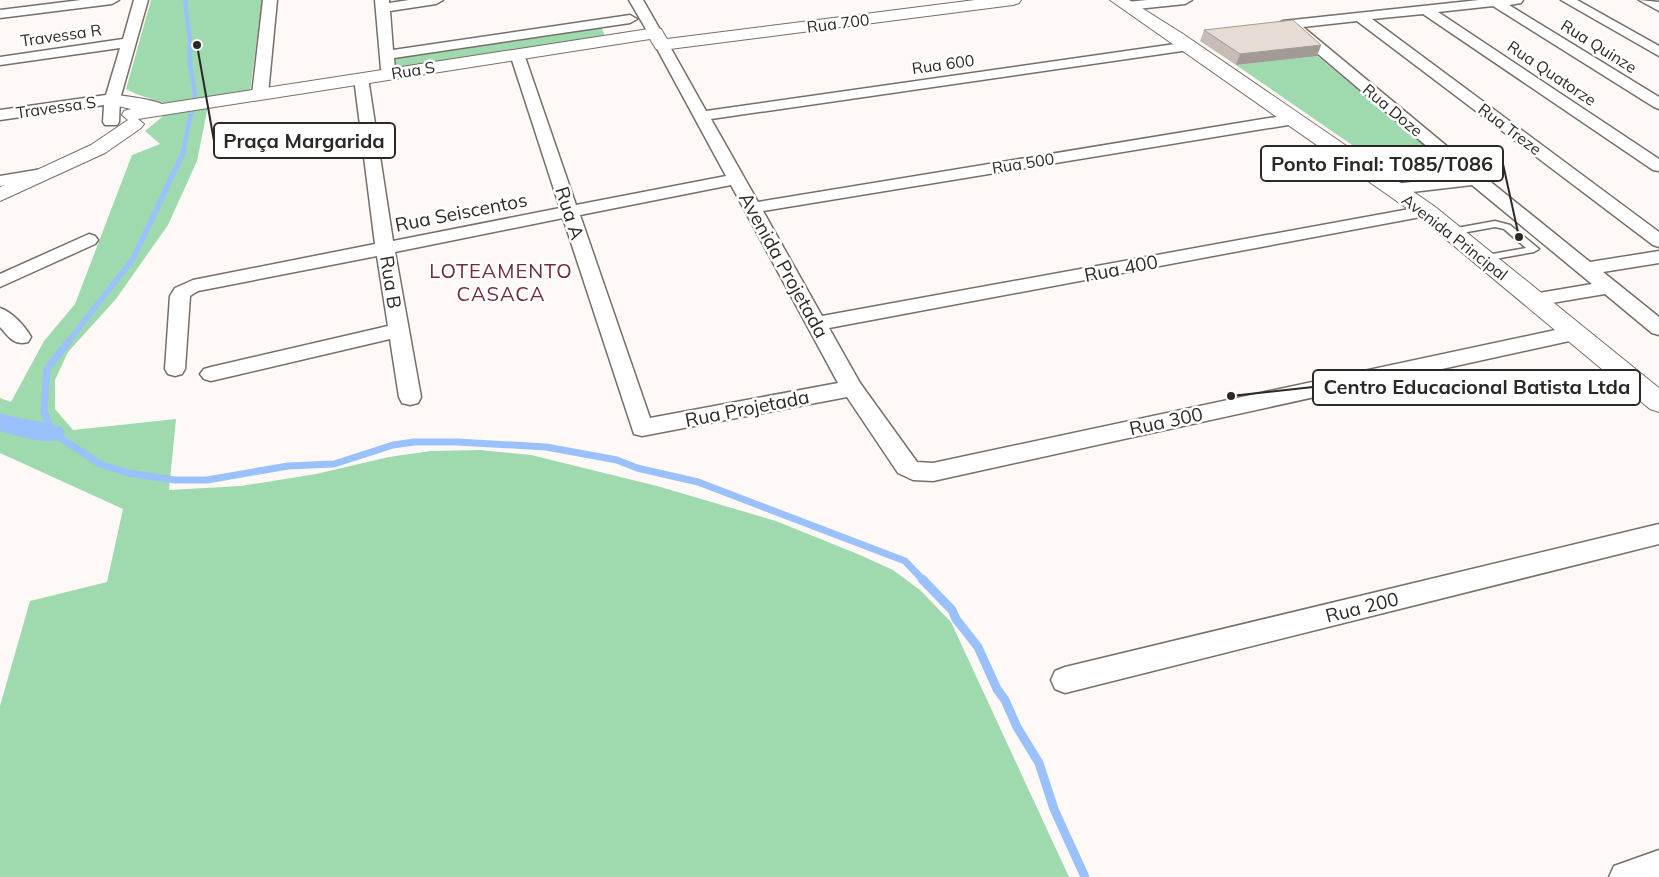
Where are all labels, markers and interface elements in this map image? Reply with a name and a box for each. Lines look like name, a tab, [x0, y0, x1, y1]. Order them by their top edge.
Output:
street label: Rua 700	[806, 9, 870, 37]
street label: Rua Quinze	[1557, 15, 1641, 77]
street label: Travessa R	[19, 19, 103, 51]
street label: Rua Quatorze	[1504, 36, 1600, 110]
street label: Rua 600	[910, 50, 976, 78]
street label: Rua S	[390, 57, 436, 83]
street label: Rua Doze	[1359, 79, 1427, 141]
street label: Travessa S	[15, 91, 97, 122]
street label: Rua Treze	[1475, 99, 1545, 159]
callout: Praça Margarida	[214, 123, 395, 158]
text: Praça Margarida	[223, 128, 385, 153]
callout: Ponto Final: T085/T086	[1261, 146, 1503, 181]
street label: Rua 500	[990, 148, 1056, 178]
text: Ponto Final: T085/T086	[1271, 151, 1493, 176]
street label: Rua A	[550, 183, 590, 243]
street label: Rua Seiscentos	[393, 187, 529, 237]
street label: Avenida Projetada	[734, 188, 834, 342]
street label: Avenida Principal	[1398, 189, 1512, 285]
street label: Rua 400	[1082, 249, 1160, 287]
street label: Rua B	[375, 254, 407, 310]
district label: LOTEAMENTO CASACA	[429, 258, 573, 306]
callout: Centro Educacional Batista Ltda	[1313, 370, 1640, 405]
text: Centro Educacional Batista Ltda	[1324, 374, 1630, 399]
street label: Rua Projetada	[683, 384, 811, 432]
street label: Rua 300	[1127, 401, 1205, 441]
street label: Rua 200	[1323, 586, 1401, 628]

